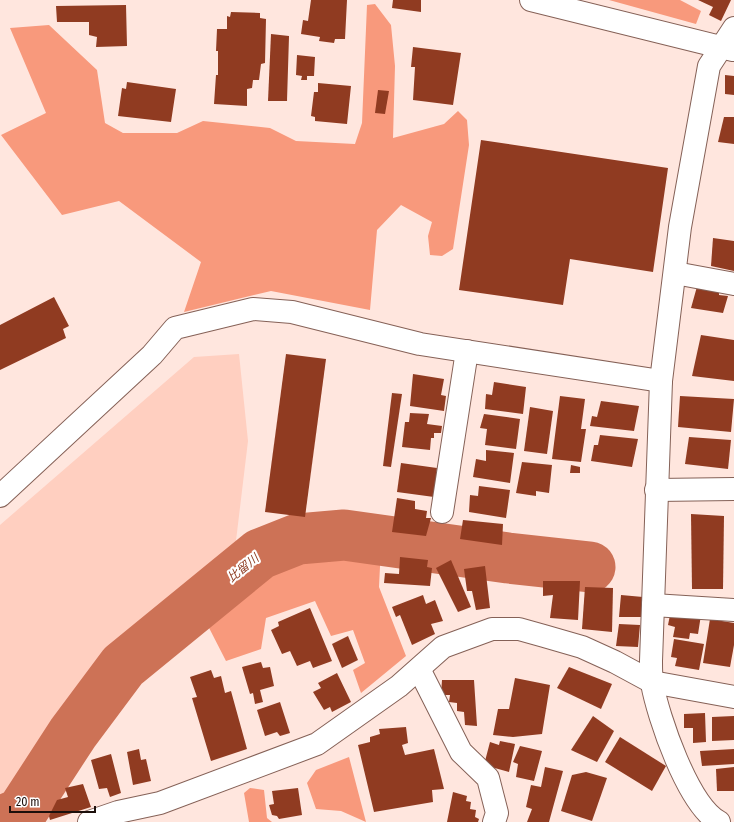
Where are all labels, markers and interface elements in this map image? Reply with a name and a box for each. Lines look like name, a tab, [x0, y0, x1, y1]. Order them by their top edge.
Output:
water label: 比留川	[225, 550, 263, 585]
scale bar	[10, 788, 95, 814]
text: 20 m	[16, 795, 40, 809]

